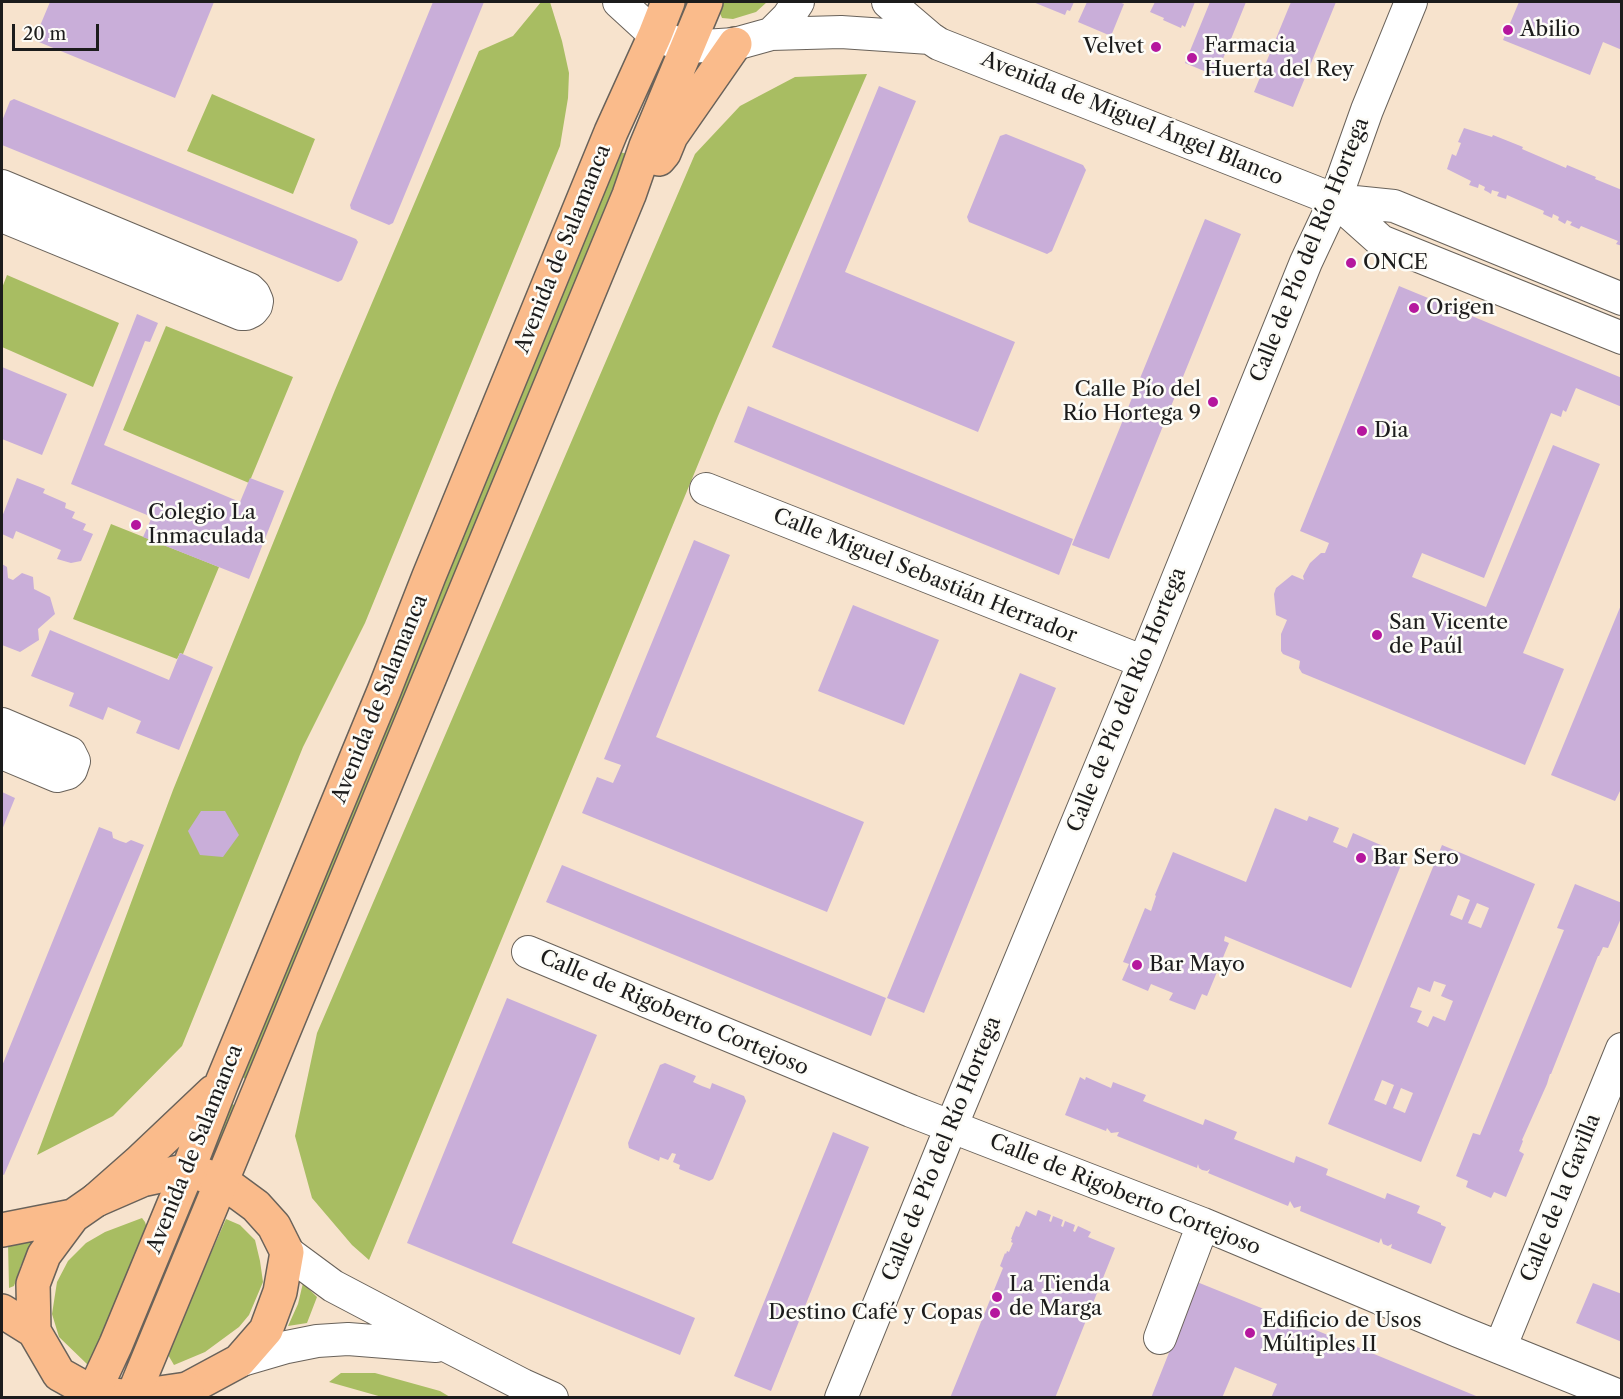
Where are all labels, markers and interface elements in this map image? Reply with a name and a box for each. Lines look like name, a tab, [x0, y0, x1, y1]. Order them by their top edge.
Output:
scale bar	[15, 12, 102, 50]
place label: Abilio	[1520, 17, 1580, 43]
text: 20 m	[23, 23, 66, 45]
marker: Abilio	[1501, 23, 1515, 37]
place label: Farmacia Huerta del Rey	[1204, 33, 1354, 83]
place label: Velvet	[1083, 34, 1144, 60]
marker: Velvet	[1149, 40, 1163, 54]
street label: Avenida de Miguel Ángel Blanco	[977, 47, 1287, 191]
marker: Farmacia Huerta del Rey	[1185, 51, 1199, 65]
street label: Calle de Pío del Río Hortega	[1245, 114, 1375, 386]
street label: Avenida de Salamanca	[510, 141, 616, 357]
place label: ONCE	[1363, 250, 1428, 276]
marker: ONCE	[1344, 256, 1358, 270]
place label: Origen	[1426, 295, 1495, 321]
marker: Origen	[1407, 301, 1421, 315]
place label: Calle Pío del Río Hortega 9	[1062, 377, 1201, 427]
marker: Calle Pío del Río Hortega 9	[1206, 395, 1220, 409]
place label: Dia	[1374, 418, 1408, 444]
marker: Dia	[1355, 424, 1369, 438]
place label: Colegio La Inmaculada	[148, 500, 265, 550]
street label: Calle Miguel Sebastián Herrador	[769, 503, 1081, 649]
marker: Colegio La Inmaculada	[129, 518, 143, 532]
street label: Calle de Pío del Río Hortega	[1062, 564, 1192, 836]
street label: Avenida de Salamanca	[327, 591, 433, 807]
place label: San Vicente de Paúl	[1389, 610, 1508, 660]
marker: San Vicente de Paúl	[1370, 628, 1384, 642]
place label: Bar Sero	[1373, 845, 1459, 871]
marker: Bar Sero	[1354, 851, 1368, 865]
street label: Calle de Rigoberto Cortejoso	[536, 945, 812, 1081]
place label: Bar Mayo	[1149, 952, 1245, 978]
marker: Bar Mayo	[1130, 958, 1144, 972]
street label: Calle de Pío del Río Hortega	[877, 1013, 1007, 1285]
street label: Avenida de Salamanca	[142, 1041, 248, 1257]
street label: Calle de la Gavilla	[1516, 1110, 1606, 1286]
street label: Calle de Rigoberto Cortejoso	[986, 1129, 1264, 1261]
place label: La Tienda de Marga	[1009, 1272, 1110, 1322]
marker: La Tienda de Marga	[990, 1290, 1004, 1304]
place label: Destino Café y Copas	[768, 1300, 983, 1326]
marker: Destino Café y Copas	[988, 1306, 1002, 1320]
place label: Edificio de Usos Múltiples II	[1262, 1308, 1422, 1358]
marker: Edificio de Usos Múltiples II	[1243, 1326, 1257, 1340]

